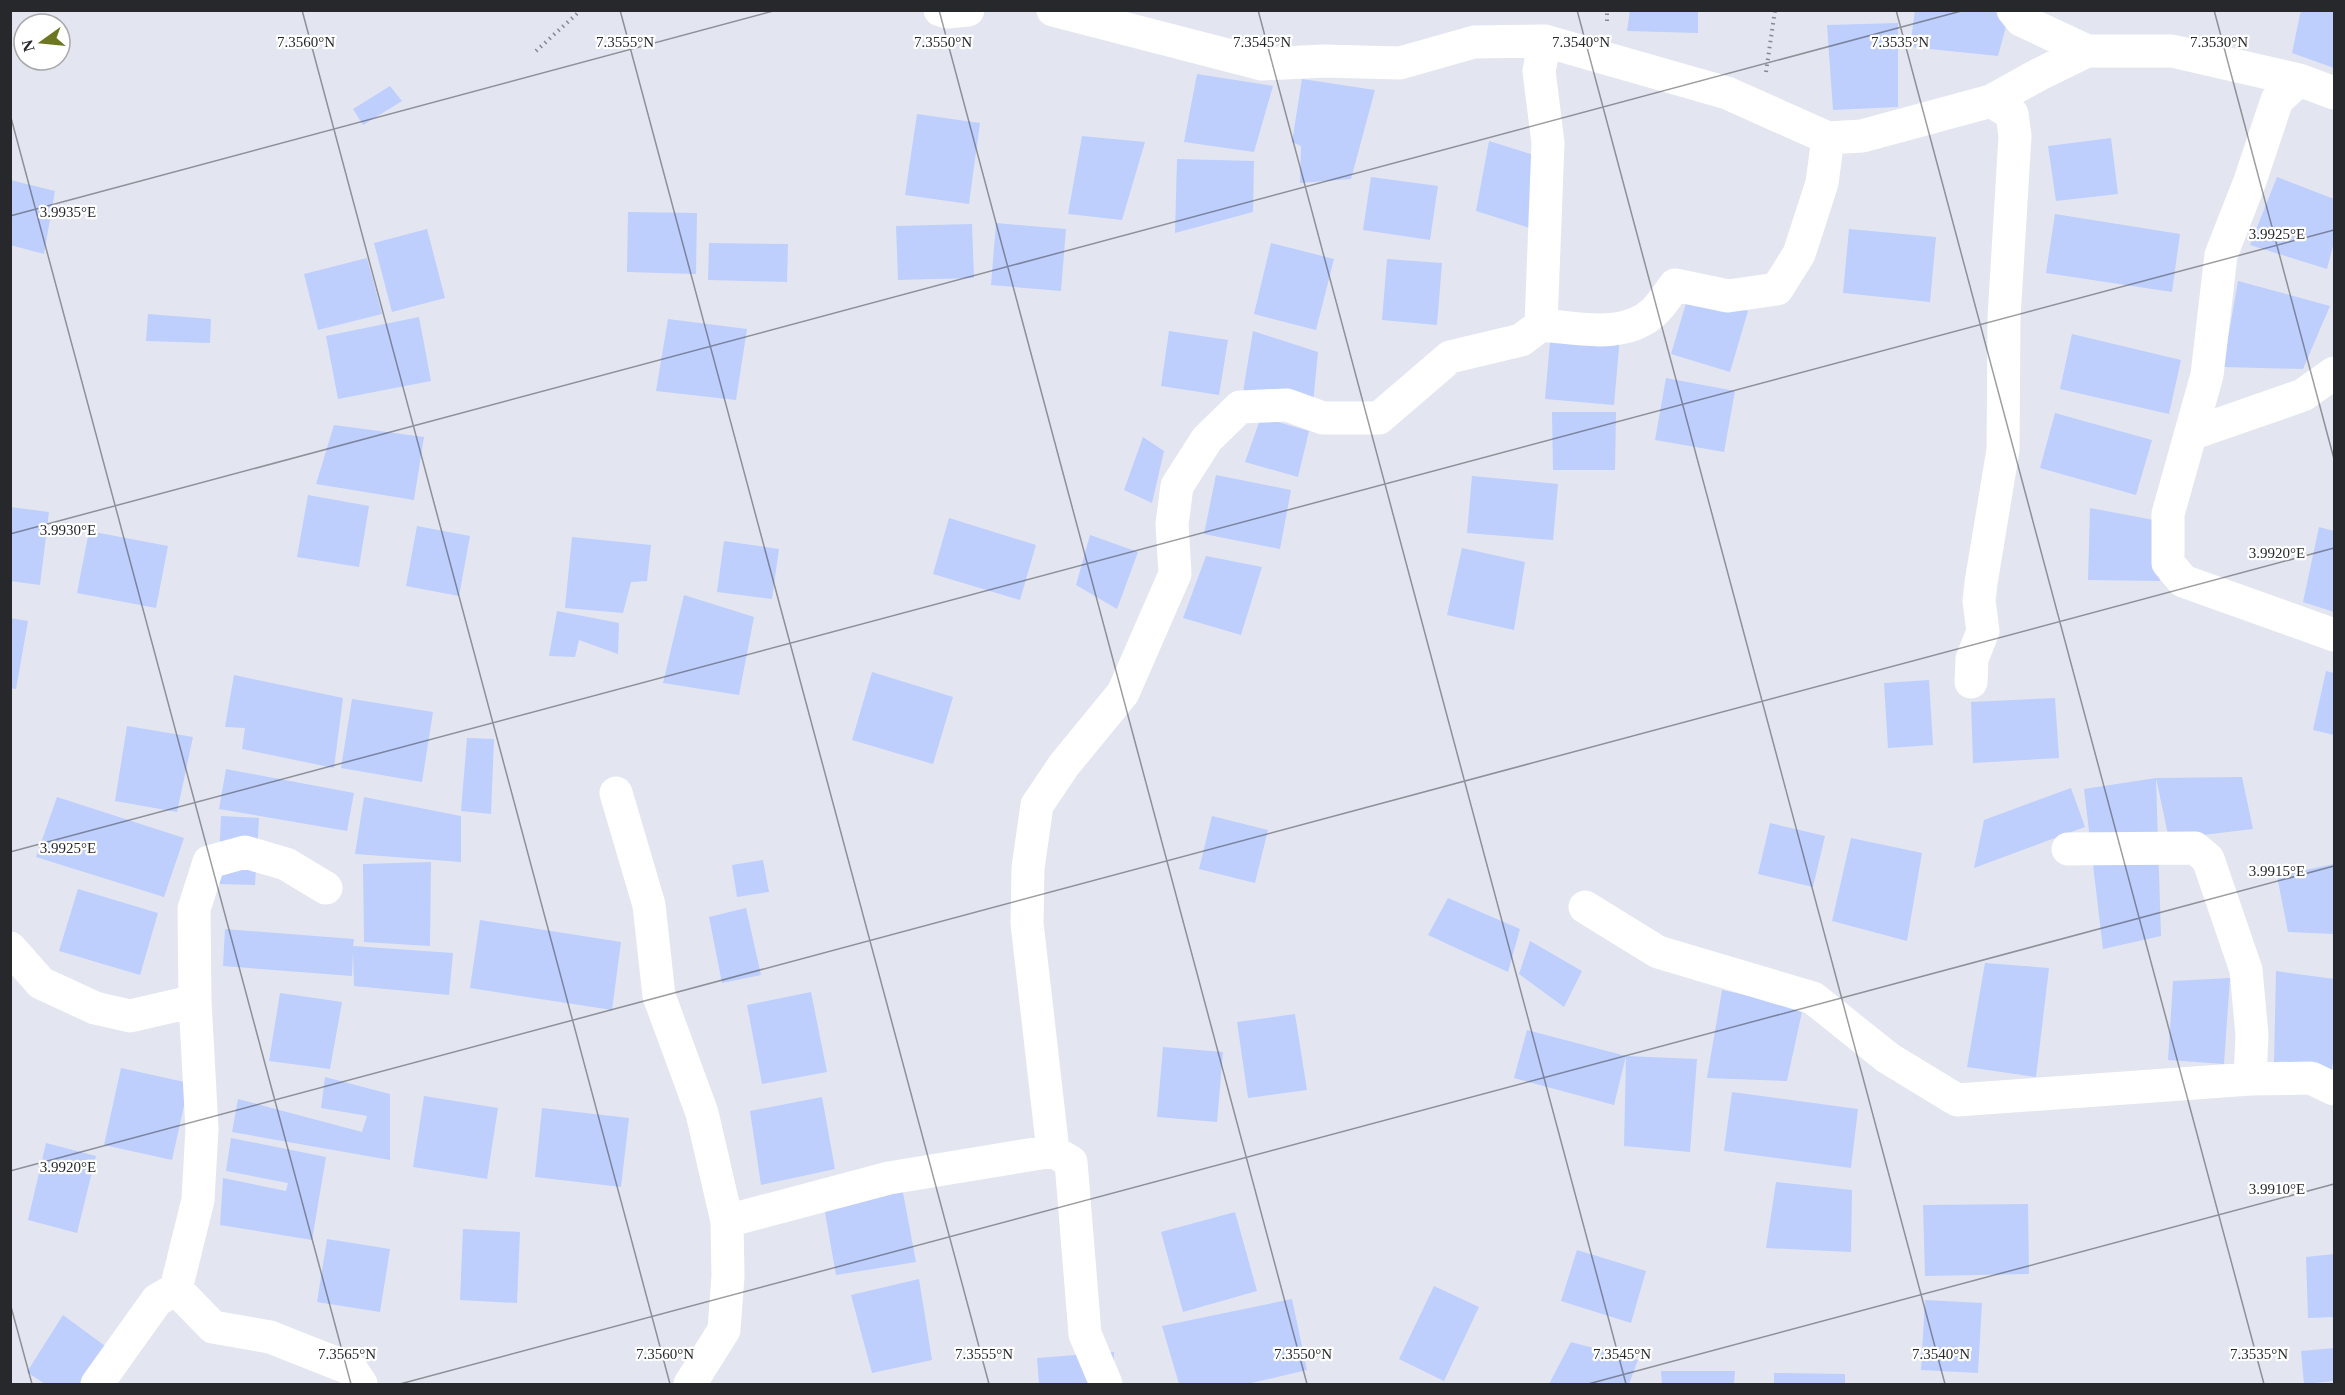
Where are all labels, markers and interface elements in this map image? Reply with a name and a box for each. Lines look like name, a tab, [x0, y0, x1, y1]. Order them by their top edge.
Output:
north arrow	[12, 12, 72, 72]
text: 7.3560°N	[277, 34, 335, 50]
text: 7.3555°N	[596, 34, 654, 50]
text: 7.3550°N	[914, 34, 972, 50]
text: 7.3545°N	[1233, 34, 1291, 50]
text: 7.3540°N	[1552, 34, 1610, 50]
text: 7.3535°N	[1871, 34, 1929, 50]
text: 7.3530°N	[2190, 34, 2248, 50]
text: N	[18, 38, 38, 54]
text: 3.9935°E	[40, 204, 96, 220]
text: 3.9925°E	[2249, 226, 2305, 242]
text: 3.9930°E	[40, 522, 96, 538]
text: 3.9920°E	[2249, 545, 2305, 561]
text: 3.9925°E	[40, 840, 96, 856]
text: 3.9915°E	[2249, 863, 2305, 879]
text: 3.9920°E	[40, 1159, 96, 1175]
text: 3.9910°E	[2249, 1181, 2305, 1197]
text: 7.3565°N	[318, 1346, 376, 1362]
text: 7.3560°N	[636, 1346, 694, 1362]
text: 7.3555°N	[955, 1346, 1013, 1362]
text: 7.3550°N	[1274, 1346, 1332, 1362]
text: 7.3545°N	[1593, 1346, 1651, 1362]
text: 7.3540°N	[1912, 1346, 1970, 1362]
text: 7.3535°N	[2230, 1346, 2288, 1362]

